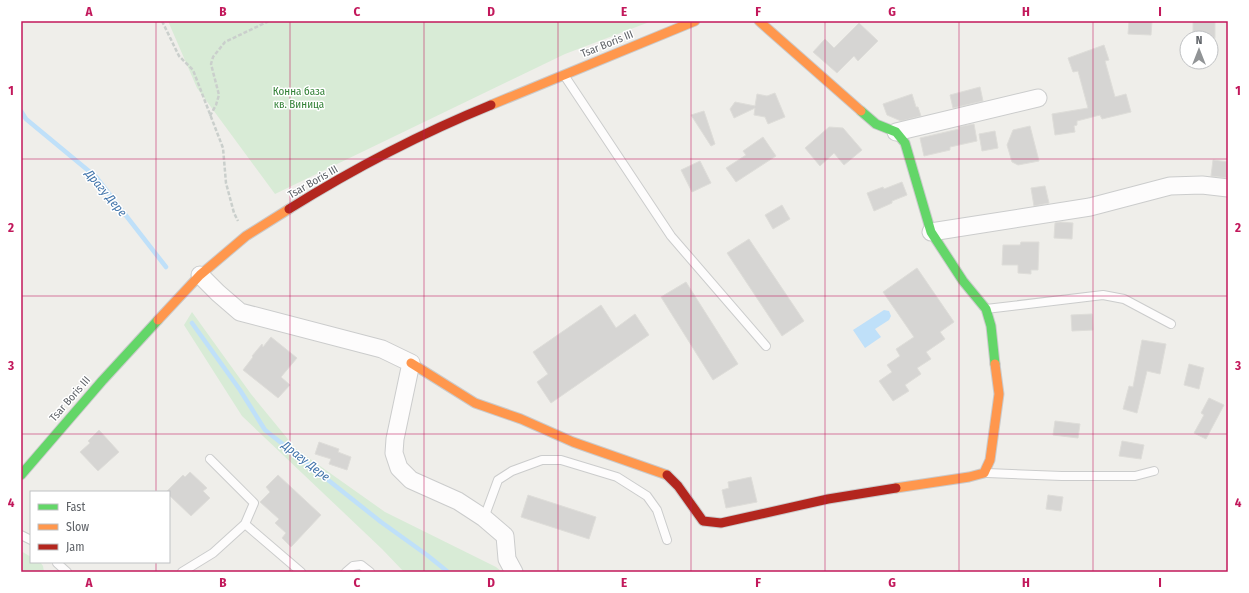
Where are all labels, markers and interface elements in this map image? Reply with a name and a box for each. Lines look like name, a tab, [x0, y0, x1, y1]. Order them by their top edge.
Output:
text: A	[84, 4, 93, 19]
text: B	[219, 4, 227, 19]
text: C	[354, 4, 361, 19]
text: D	[487, 4, 495, 19]
text: E	[621, 4, 627, 19]
text: F	[755, 4, 761, 19]
text: G	[888, 4, 896, 19]
text: H	[1022, 4, 1030, 19]
text: I	[1158, 4, 1162, 19]
street label: Tsar Boris III	[579, 28, 635, 60]
north arrow	[1179, 30, 1219, 70]
text: N	[1196, 34, 1202, 47]
text: 1	[8, 83, 14, 98]
text: 1	[1235, 83, 1241, 98]
park label: Конна база кв. Виница	[273, 85, 325, 111]
street label: Tsar Boris III	[286, 163, 340, 201]
water label: Драгу Дере	[82, 166, 130, 219]
text: 2	[7, 220, 14, 235]
text: 2	[1234, 220, 1241, 235]
text: 3	[7, 358, 14, 373]
text: 3	[1234, 358, 1241, 373]
street label: Tsar Boris III	[47, 374, 93, 424]
water label: Драгу Дере	[279, 437, 333, 484]
legend	[30, 491, 170, 563]
text: 4	[8, 495, 15, 510]
text: 4	[1235, 495, 1242, 510]
text: Fast	[66, 500, 85, 514]
text: Slow	[66, 520, 89, 534]
text: Jam	[66, 540, 84, 554]
text: A	[84, 575, 93, 590]
text: B	[219, 575, 227, 590]
text: C	[354, 575, 361, 590]
text: D	[487, 575, 495, 590]
text: E	[621, 575, 627, 590]
text: F	[755, 575, 761, 590]
text: G	[888, 575, 896, 590]
text: H	[1022, 575, 1030, 590]
text: I	[1158, 575, 1162, 590]

